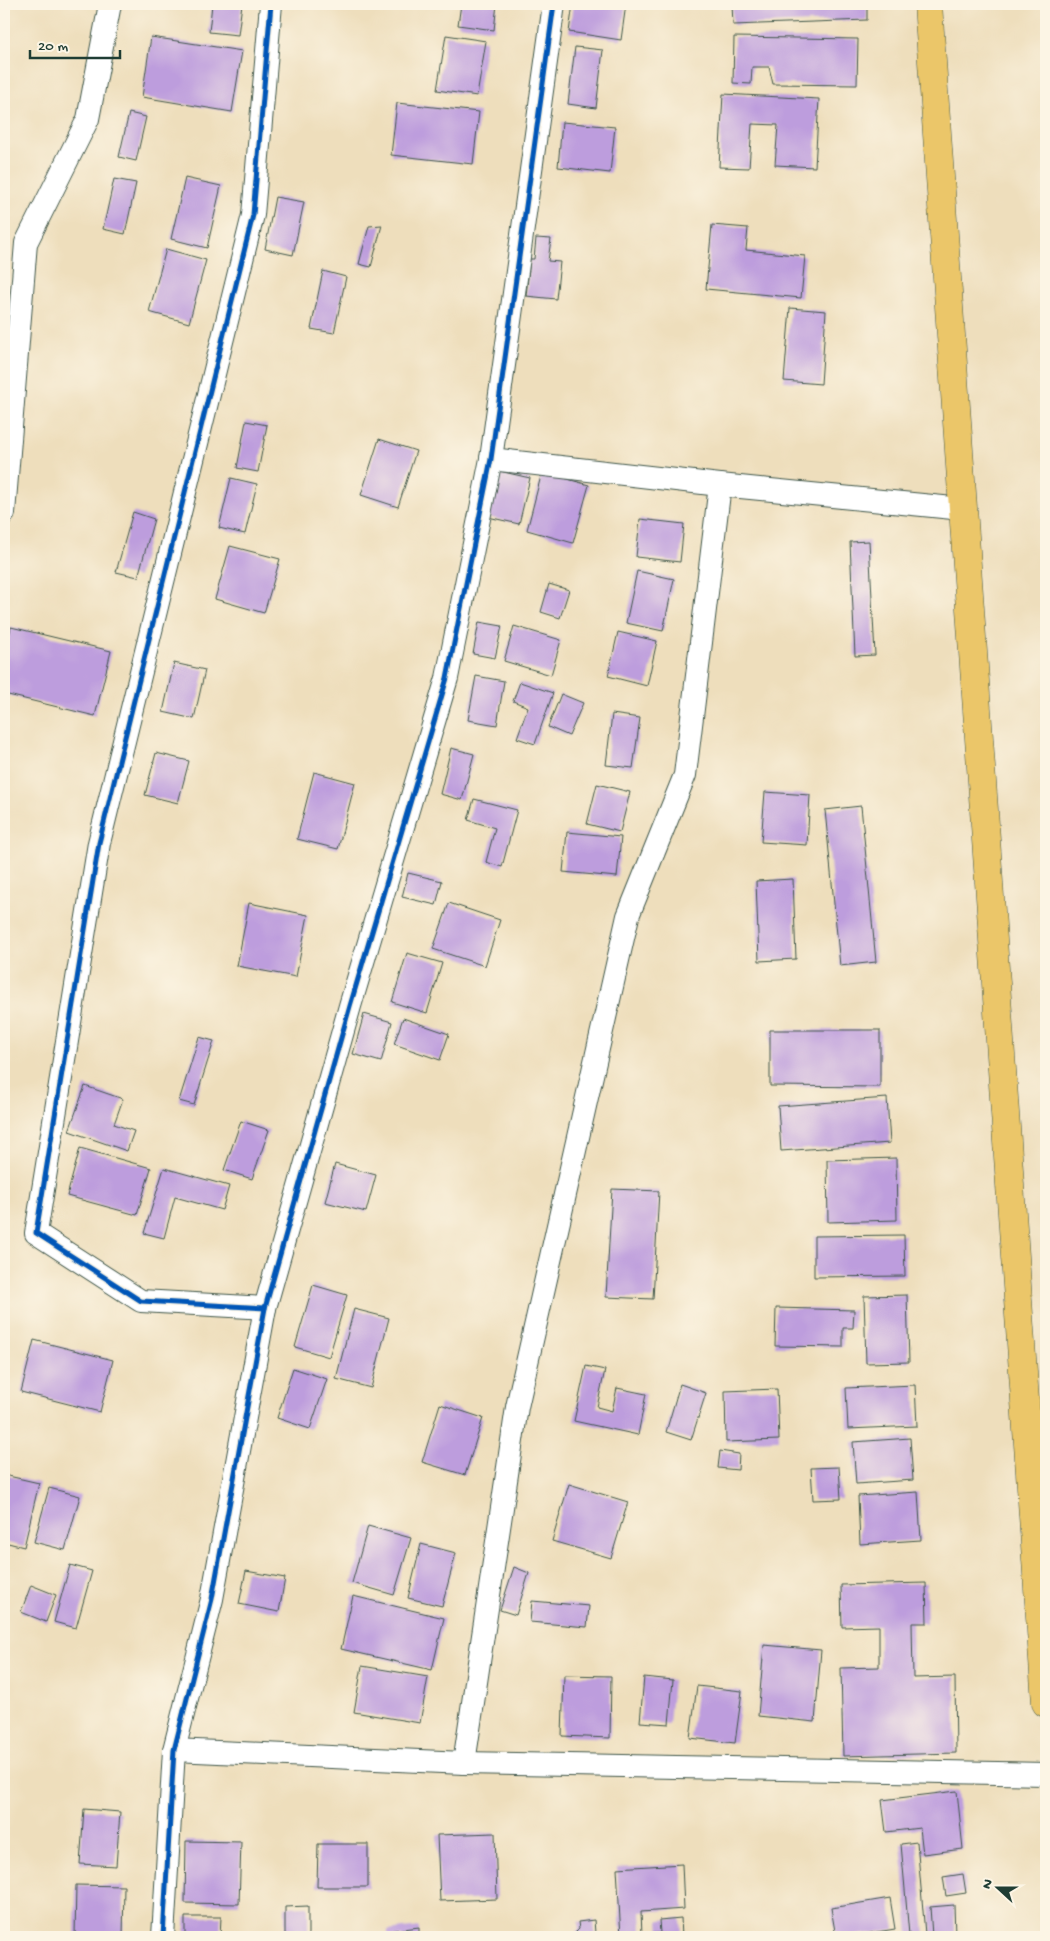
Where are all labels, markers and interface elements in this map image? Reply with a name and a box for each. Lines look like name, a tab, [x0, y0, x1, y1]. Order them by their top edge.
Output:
scale bar	[30, 28, 120, 60]
text: 20 m	[38, 38, 68, 56]
north arrow	[972, 1864, 1022, 1914]
text: N	[979, 1877, 998, 1892]

